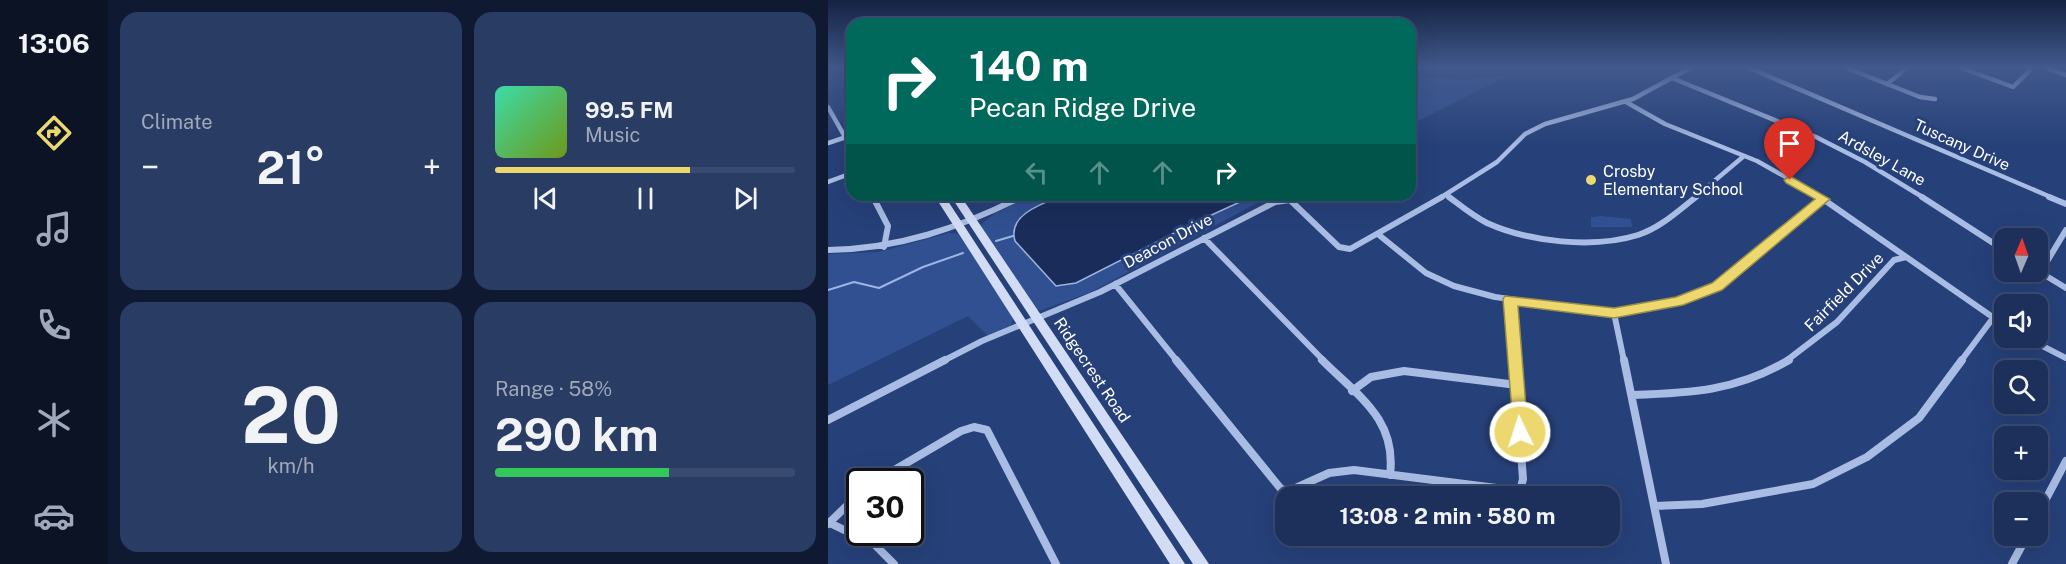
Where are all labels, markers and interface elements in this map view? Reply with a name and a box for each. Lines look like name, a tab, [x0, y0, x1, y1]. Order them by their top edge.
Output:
text: 13:06	[18, 27, 90, 59]
text: 140 m	[969, 41, 1089, 90]
icon: right	[870, 42, 948, 120]
text: Pecan Ridge Drive	[969, 91, 1196, 123]
text: 99.5 FM	[585, 97, 673, 123]
text: Climate	[141, 110, 213, 134]
icon: directions	[33, 112, 75, 154]
street label: Tuscany Drive	[1911, 115, 2013, 175]
pin	[1764, 118, 1815, 180]
text: Music	[585, 123, 640, 147]
street label: Ardsley Lane	[1835, 126, 1929, 190]
icon: arrive	[1773, 127, 1806, 160]
text: 21°	[256, 141, 326, 194]
text: −	[141, 148, 159, 186]
text: +	[423, 148, 441, 186]
icon: left	[1020, 156, 1053, 189]
icon: ahead	[1083, 156, 1116, 189]
icon: ahead	[1146, 156, 1179, 189]
icon: right	[1209, 156, 1242, 189]
place label: Crosby Elementary School	[1603, 162, 1744, 199]
marker: Crosby Elementary School	[1584, 173, 1598, 187]
icon: previous	[529, 182, 562, 215]
icon: pause	[629, 182, 662, 215]
icon: next	[729, 182, 762, 215]
icon: music	[33, 208, 75, 250]
street label: Deacon Drive	[1120, 210, 1216, 272]
north arrow	[1994, 228, 2048, 282]
map controls	[1994, 228, 2048, 546]
street label: Fairfield Drive	[1801, 249, 1887, 335]
button: sound	[1994, 294, 2048, 348]
icon: phone	[33, 304, 75, 346]
street label: Ridgecrest Road	[1050, 314, 1134, 426]
button: search	[1994, 360, 2048, 414]
text: 20	[241, 369, 341, 461]
text: Range · 58%	[495, 377, 612, 401]
icon: climate	[33, 399, 75, 441]
position arrow	[1488, 400, 1552, 464]
text: 290 km	[495, 408, 659, 461]
button: +	[1994, 426, 2048, 480]
text: km/h	[267, 454, 315, 478]
speed limit sign: 30	[846, 468, 924, 546]
button: −	[1994, 492, 2048, 546]
icon: car	[33, 495, 75, 537]
text: 13:08 · 2 min · 580 m	[1340, 503, 1555, 529]

